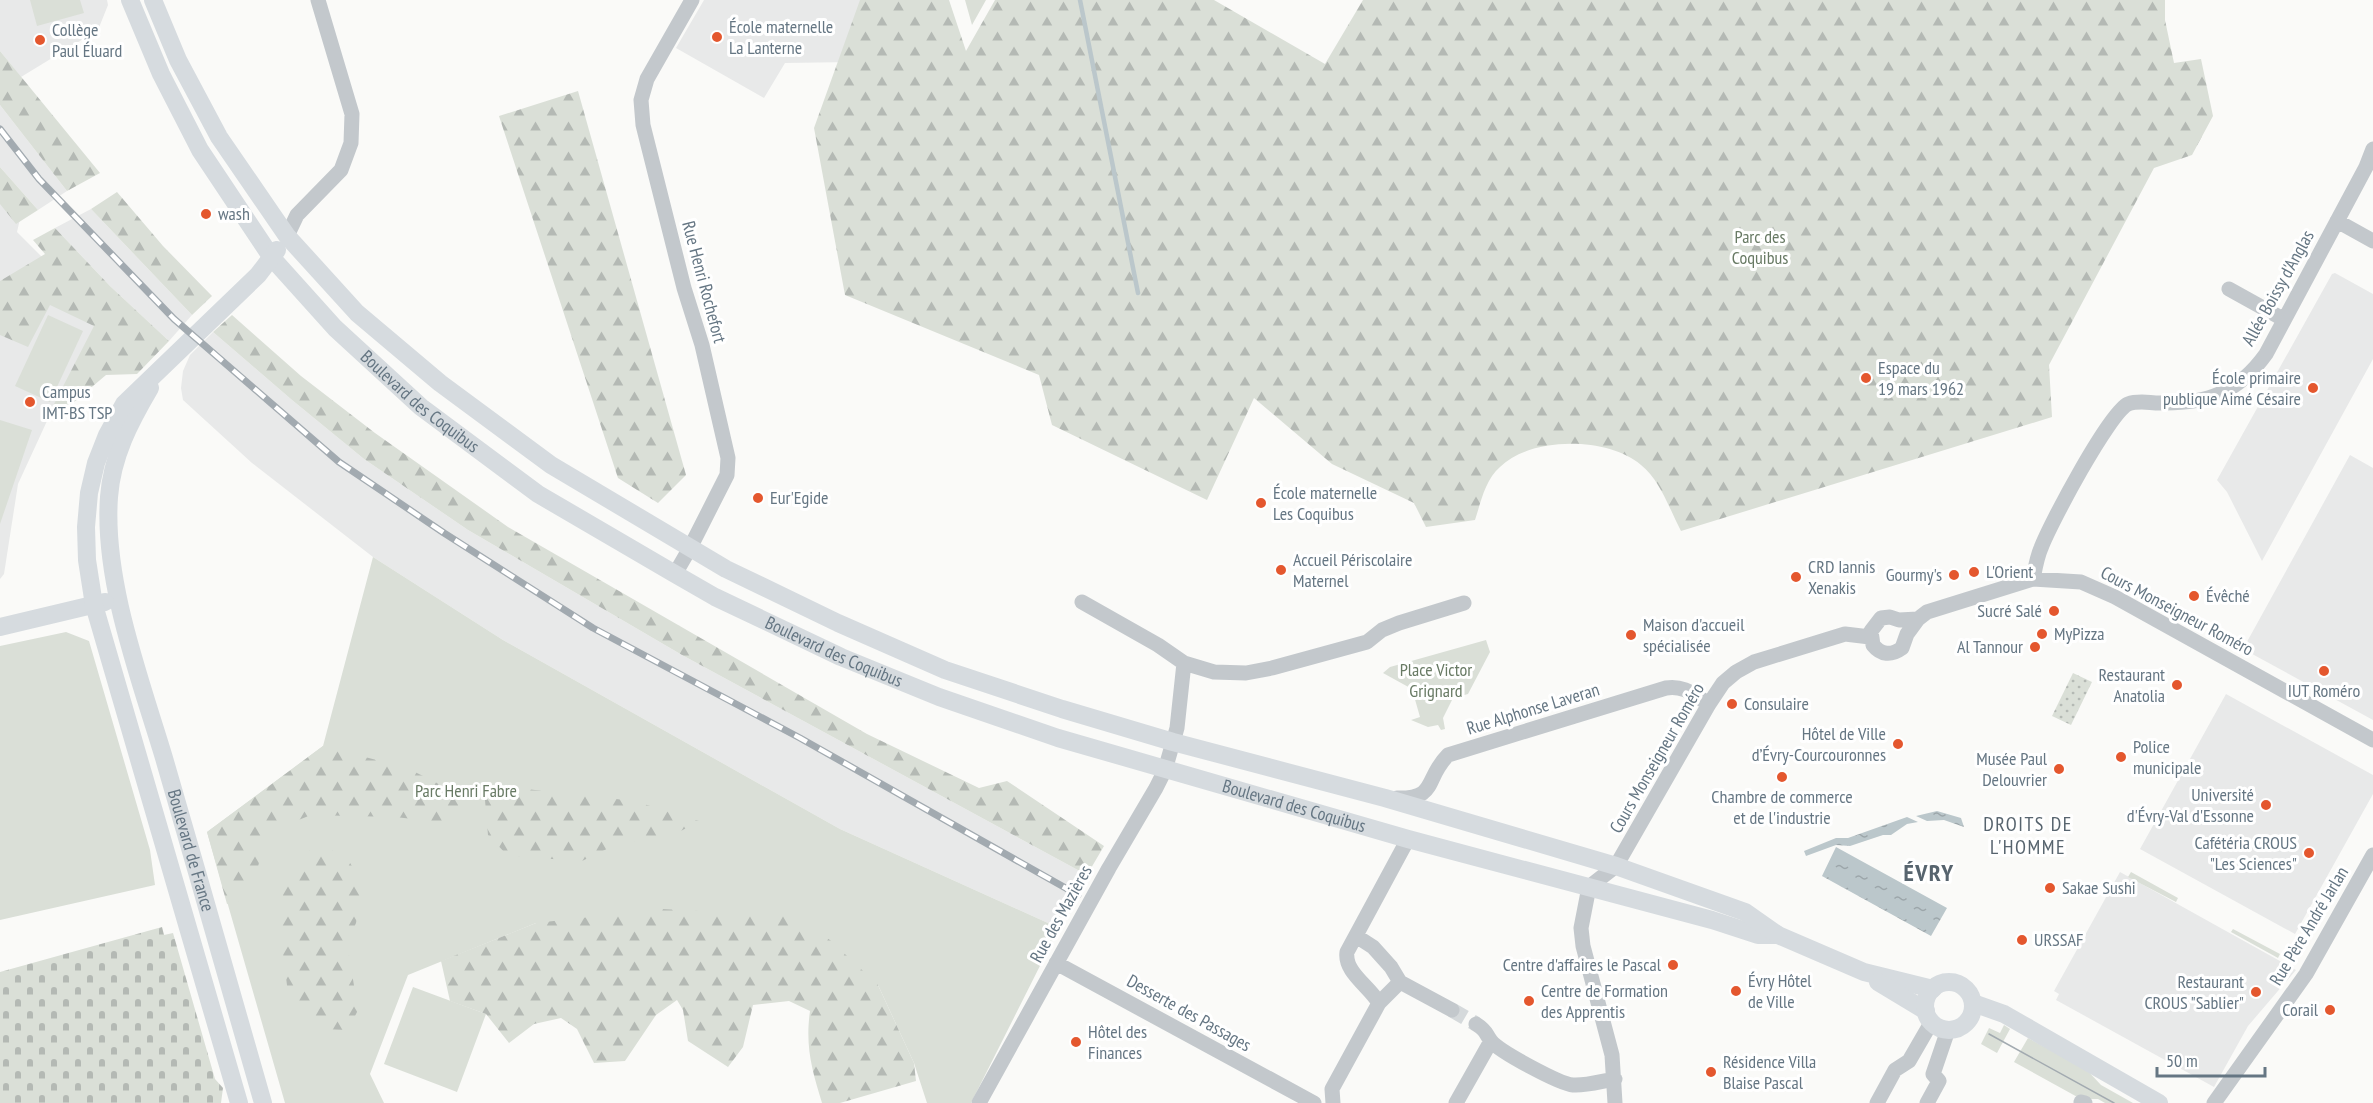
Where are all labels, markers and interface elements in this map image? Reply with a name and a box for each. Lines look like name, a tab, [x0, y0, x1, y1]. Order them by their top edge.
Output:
place label: École maternelle La Lanterne	[729, 15, 833, 59]
place label: Collège Paul Éluard	[52, 18, 122, 62]
marker: École maternelle La Lanterne	[710, 30, 724, 44]
marker: Collège Paul Éluard	[33, 33, 47, 47]
place label: wash	[218, 202, 250, 225]
marker: wash	[199, 207, 213, 221]
street label: Rue Henri Rochefort	[677, 218, 732, 345]
park label: Parc des Coquibus	[1732, 225, 1788, 269]
street label: Allée Boissy d'Anglas	[2236, 226, 2319, 350]
street label: Boulevard des Coquibus	[356, 345, 484, 457]
place label: Espace du 19 mars 1962	[1878, 356, 1964, 400]
place label: École primaire publique Aimé Césaire	[2163, 366, 2301, 410]
marker: Espace du 19 mars 1962	[1859, 371, 1873, 385]
place label: Campus IMT-BS TSP	[42, 380, 113, 424]
marker: École primaire publique Aimé Césaire	[2306, 381, 2320, 395]
marker: Campus IMT-BS TSP	[23, 395, 37, 409]
place label: École maternelle Les Coquibus	[1273, 481, 1377, 525]
place label: Eur'Egide	[770, 486, 828, 509]
marker: Eur'Egide	[751, 491, 765, 505]
marker: École maternelle Les Coquibus	[1254, 496, 1268, 510]
place label: Accueil Périscolaire Maternel	[1293, 548, 1412, 592]
place label: CRD Iannis Xenakis	[1808, 555, 1875, 599]
place label: L'Orient	[1986, 560, 2033, 583]
street label: Cours Monseigneur Roméro	[2097, 561, 2258, 661]
marker: Accueil Périscolaire Maternel	[1274, 563, 1288, 577]
place label: Gourmy's	[1886, 563, 1942, 586]
marker: L'Orient	[1967, 565, 1981, 579]
marker: Gourmy's	[1947, 568, 1961, 582]
marker: CRD Iannis Xenakis	[1789, 570, 1803, 584]
place label: Évêché	[2206, 584, 2250, 607]
marker: Évêché	[2187, 589, 2201, 603]
place label: Sucré Salé	[1977, 599, 2042, 622]
marker: Sucré Salé	[2047, 604, 2061, 618]
street label: Boulevard des Coquibus	[762, 611, 906, 692]
place label: Maison d'accueil spécialisée	[1643, 613, 1745, 657]
place label: MyPizza	[2054, 622, 2104, 645]
marker: MyPizza	[2035, 627, 2049, 641]
marker: Maison d'accueil spécialisée	[1624, 628, 1638, 642]
place label: Al Tannour	[1957, 635, 2023, 658]
marker: Al Tannour	[2028, 640, 2042, 654]
park label: Place Victor Grignard	[1400, 658, 1472, 702]
place label: Restaurant Anatolia	[2099, 663, 2165, 707]
marker: IUT Roméro	[2317, 664, 2331, 678]
street label: Rue Alphonse Laveran	[1464, 677, 1602, 740]
street label: Cours Monseigneur Roméro	[1604, 678, 1709, 837]
marker: Restaurant Anatolia	[2170, 678, 2184, 692]
place label: IUT Roméro	[2288, 679, 2360, 702]
place label: Consulaire	[1744, 692, 1809, 715]
marker: Consulaire	[1725, 697, 1739, 711]
place label: Hôtel de Ville d’Évry-Courcouronnes	[1752, 722, 1886, 766]
place label: Police municipale	[2133, 735, 2201, 779]
marker: Hôtel de Ville d’Évry-Courcouronnes	[1891, 737, 1905, 751]
place label: Musée Paul Delouvrier	[1976, 747, 2048, 791]
marker: Police municipale	[2114, 750, 2128, 764]
marker: Musée Paul Delouvrier	[2052, 762, 2066, 776]
marker: Chambre de commerce et de l'industrie	[1775, 770, 1789, 784]
street label: Boulevard des Coquibus	[1220, 774, 1369, 837]
park label: Parc Henri Fabre	[415, 779, 517, 802]
place label: Université d'Évry-Val d'Essonne	[2127, 783, 2254, 827]
place label: Chambre de commerce et de l'industrie	[1711, 785, 1853, 829]
street label: Boulevard de France	[163, 786, 220, 914]
marker: Université d'Évry-Val d'Essonne	[2259, 798, 2273, 812]
district label: DROITS DE L'HOMME	[1983, 811, 2073, 860]
place label: Cafétéria CROUS "Les Sciences"	[2194, 831, 2297, 875]
marker: Cafétéria CROUS "Les Sciences"	[2302, 846, 2316, 860]
district label: ÉVRY	[1903, 857, 1955, 888]
street label: Rue des Mazières	[1024, 861, 1097, 966]
street label: Rue Père André Jarlan	[2264, 862, 2353, 989]
place label: Sakae Sushi	[2062, 876, 2136, 899]
marker: Sakae Sushi	[2043, 881, 2057, 895]
place label: URSSAF	[2034, 928, 2083, 951]
marker: URSSAF	[2015, 933, 2029, 947]
place label: Centre d'affaires le Pascal	[1503, 953, 1662, 976]
marker: Centre d'affaires le Pascal	[1666, 958, 1680, 972]
street label: Desserte des Passages	[1123, 969, 1255, 1056]
place label: Évry Hôtel de Ville	[1748, 969, 1812, 1013]
place label: Restaurant CROUS "Sablier"	[2144, 970, 2244, 1014]
place label: Centre de Formation des Apprentis	[1541, 979, 1668, 1023]
marker: Évry Hôtel de Ville	[1729, 984, 1743, 998]
marker: Restaurant CROUS "Sablier"	[2249, 985, 2263, 999]
marker: Centre de Formation des Apprentis	[1522, 994, 1536, 1008]
place label: Corail	[2282, 998, 2319, 1021]
marker: Corail	[2323, 1003, 2337, 1017]
place label: Hôtel des Finances	[1088, 1020, 1147, 1064]
marker: Hôtel des Finances	[1069, 1035, 1083, 1049]
scale bar	[2157, 1040, 2265, 1078]
text: 50 m	[2166, 1049, 2198, 1072]
place label: Résidence Villa Blaise Pascal	[1723, 1050, 1816, 1094]
marker: Résidence Villa Blaise Pascal	[1704, 1065, 1718, 1079]

